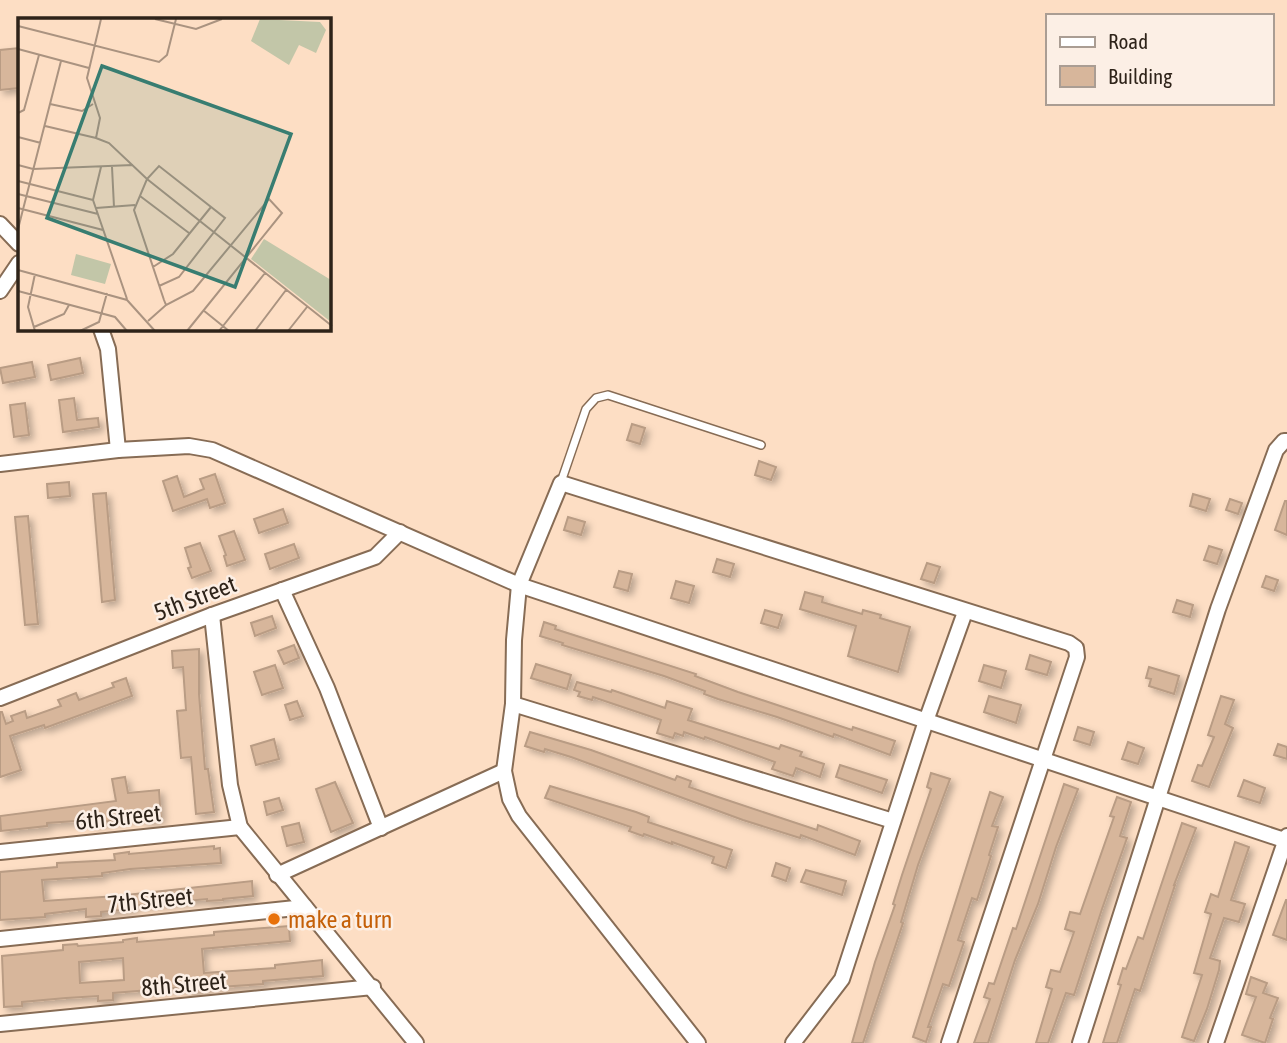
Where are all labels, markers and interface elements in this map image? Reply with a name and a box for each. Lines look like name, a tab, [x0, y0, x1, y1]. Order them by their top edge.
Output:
legend	[1046, 14, 1273, 105]
inset map	[18, 18, 331, 331]
text: Road	[1108, 29, 1148, 53]
text: Building	[1108, 64, 1172, 88]
street label: 5th Street	[150, 570, 240, 626]
street label: 6th Street	[74, 799, 162, 835]
street label: 7th Street	[106, 882, 194, 918]
place label: make a turn	[288, 906, 392, 933]
marker: make a turn	[266, 911, 282, 927]
street label: 8th Street	[140, 967, 228, 1001]

